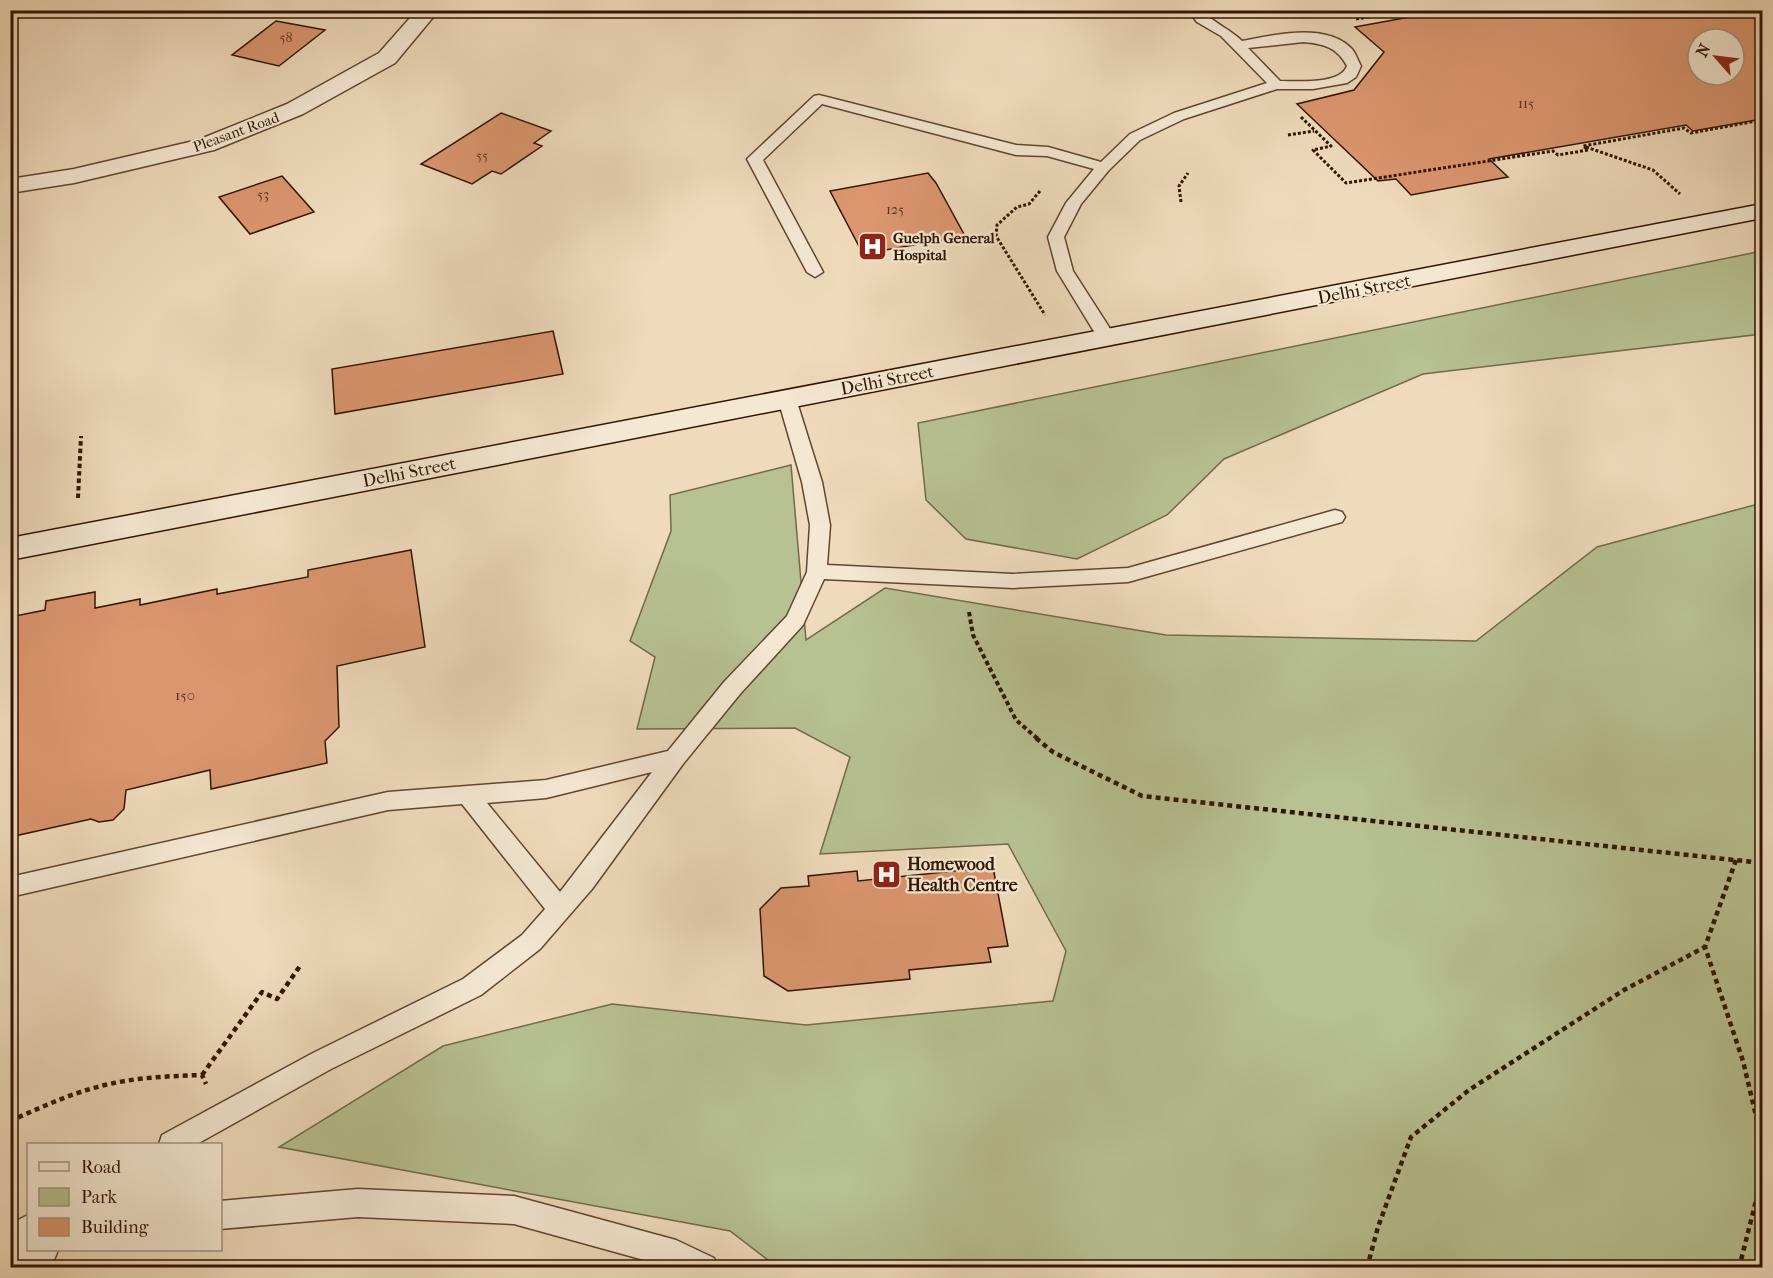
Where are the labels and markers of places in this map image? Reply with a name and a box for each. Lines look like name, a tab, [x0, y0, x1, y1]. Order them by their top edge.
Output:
place label: Guelph General Hospital	[893, 229, 996, 264]
hospital icon: Guelph General Hospital	[856, 231, 888, 263]
place label: Homewood Health Centre	[907, 854, 1018, 896]
hospital icon: Homewood Health Centre	[870, 858, 902, 890]

